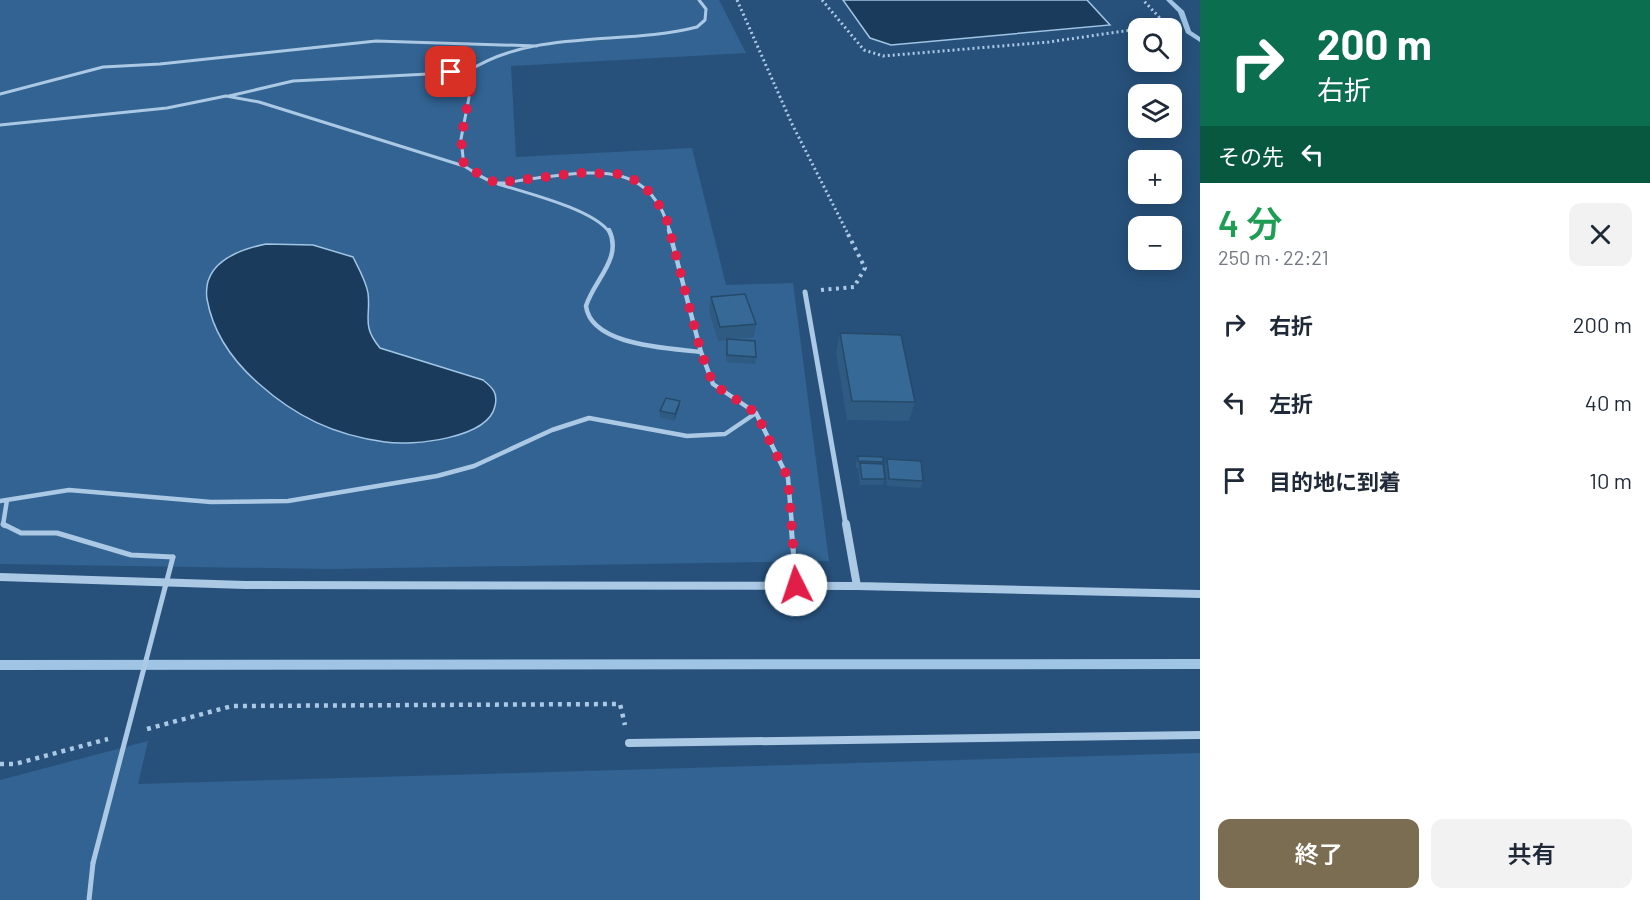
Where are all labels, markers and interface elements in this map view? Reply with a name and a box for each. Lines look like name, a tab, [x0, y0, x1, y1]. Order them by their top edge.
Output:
map controls	[1128, 18, 1182, 270]
button: search	[1128, 18, 1182, 72]
text: 200 m	[1317, 18, 1432, 68]
icon: right	[1218, 24, 1296, 102]
pin	[425, 46, 476, 97]
icon: arrive	[434, 55, 467, 88]
text: 右折	[1317, 73, 1371, 105]
button: layers	[1128, 84, 1182, 138]
icon: left	[1296, 138, 1329, 171]
text: その先	[1218, 143, 1284, 169]
button: +	[1128, 150, 1182, 204]
text: 4 分	[1218, 201, 1282, 244]
button: close	[1569, 203, 1632, 266]
button: −	[1128, 216, 1182, 270]
text: 250 m · 22:21	[1218, 245, 1329, 269]
icon: right	[1218, 308, 1251, 341]
text: 200 m	[1573, 311, 1632, 337]
text: 右折	[1269, 312, 1313, 338]
icon: left	[1218, 386, 1251, 419]
text: 40 m	[1585, 389, 1632, 415]
text: 左折	[1269, 390, 1313, 416]
icon: arrive	[1218, 464, 1251, 497]
text: 10 m	[1589, 467, 1632, 493]
text: 目的地に到着	[1269, 468, 1401, 494]
position arrow	[764, 553, 828, 617]
button: 終了	[1218, 819, 1419, 888]
button: 共有	[1431, 819, 1632, 888]

